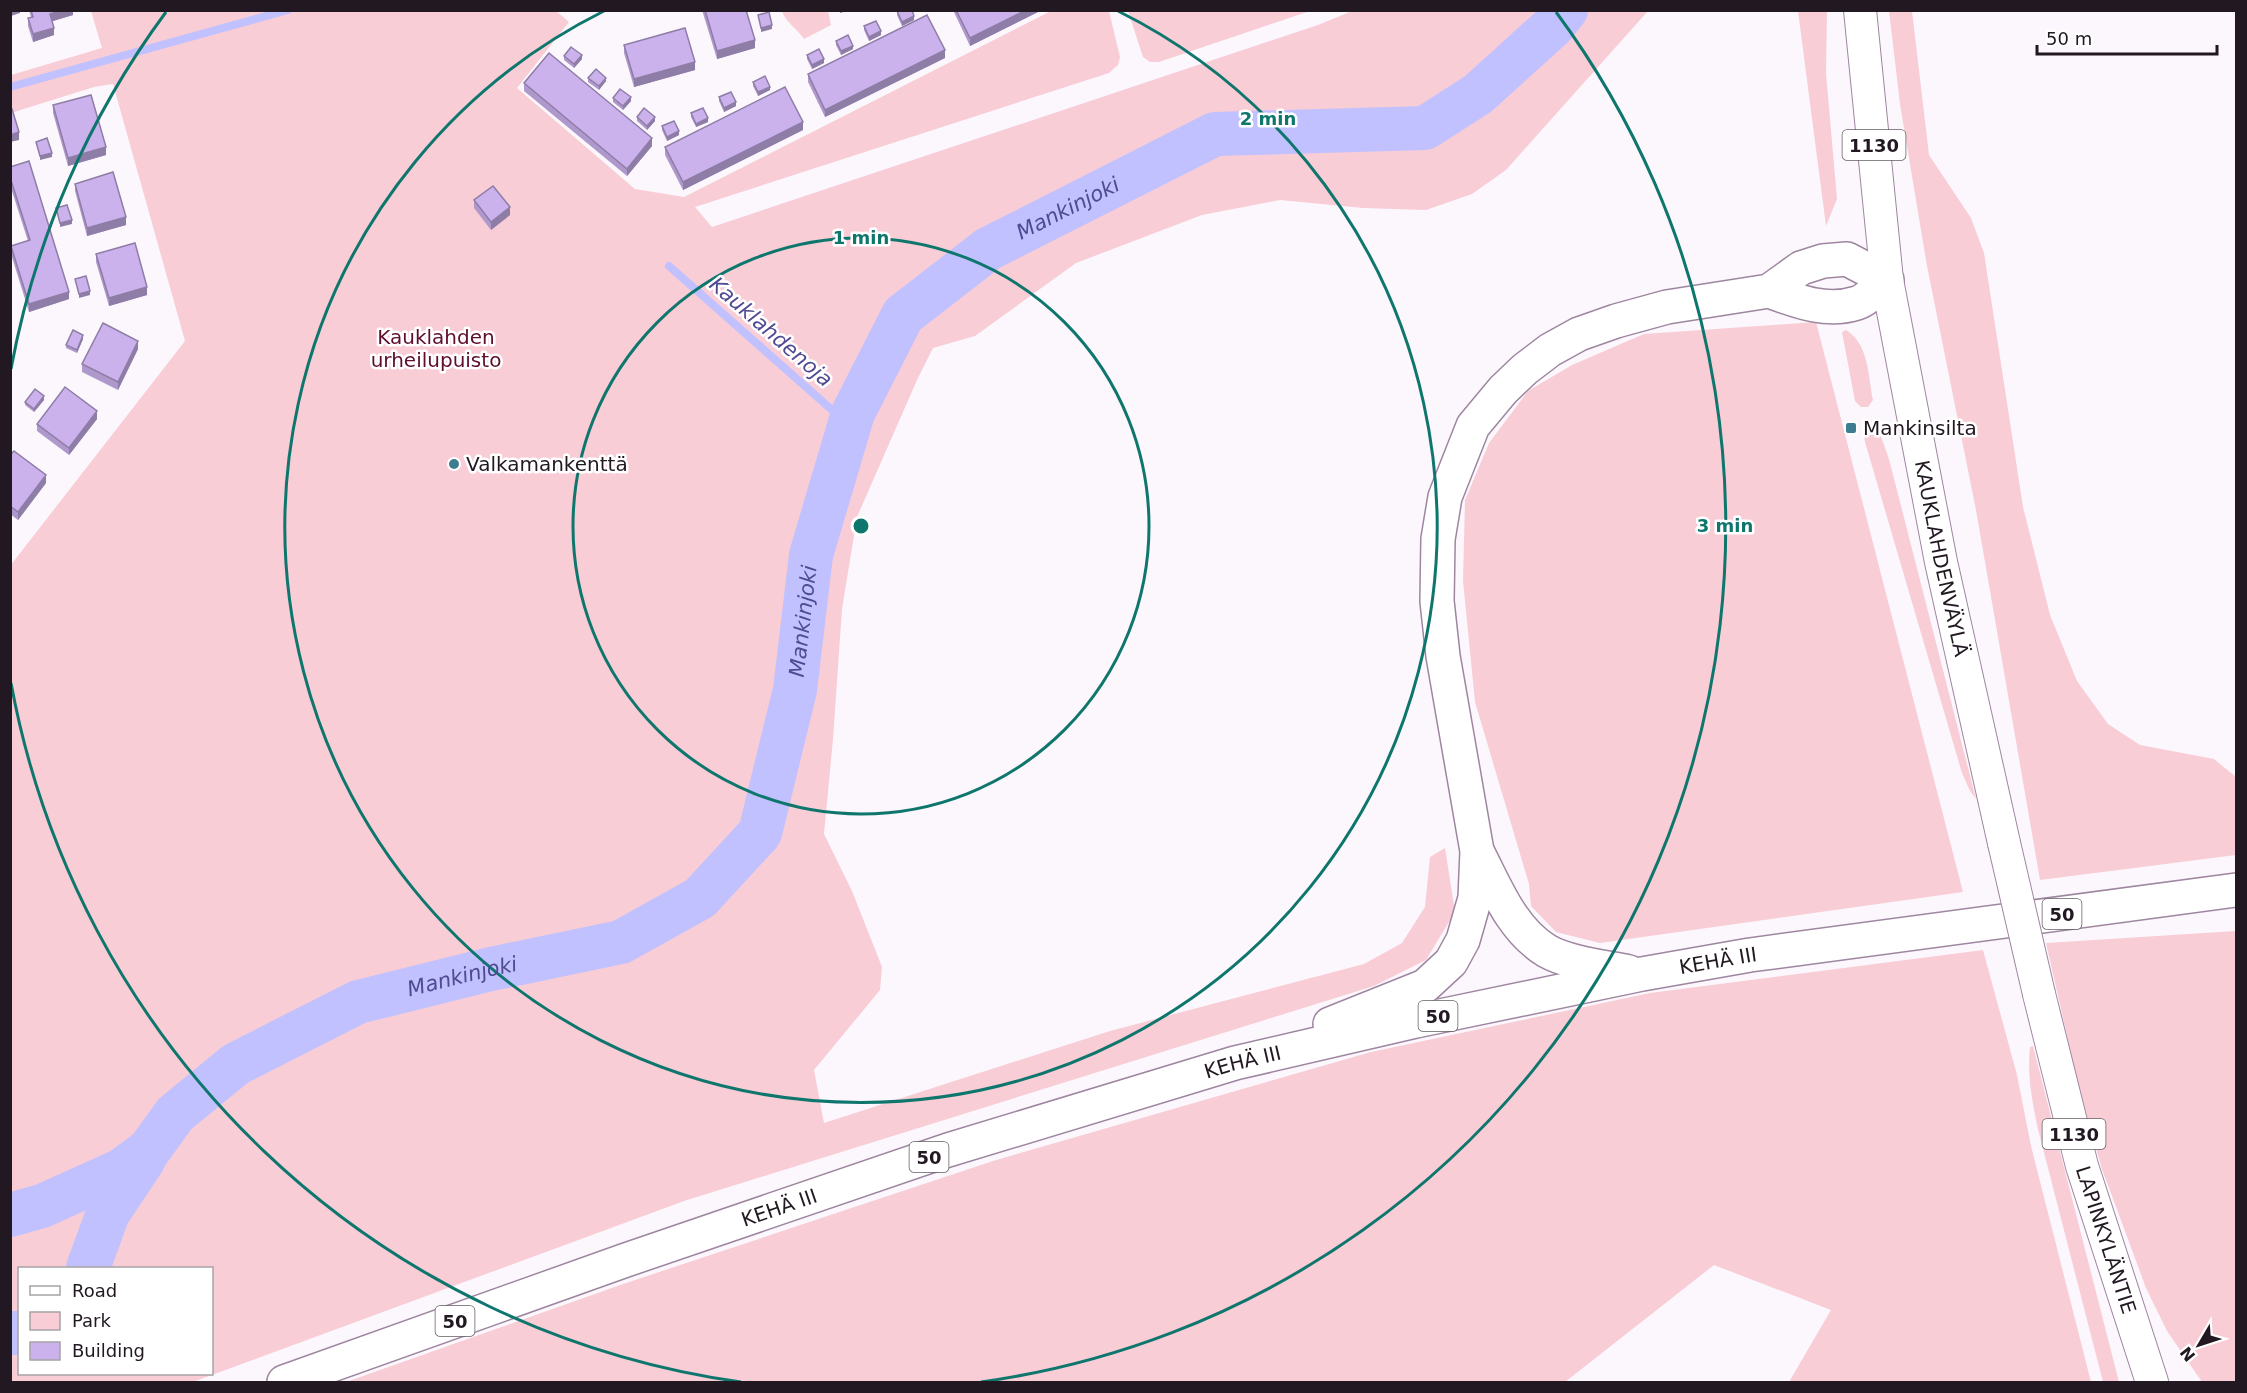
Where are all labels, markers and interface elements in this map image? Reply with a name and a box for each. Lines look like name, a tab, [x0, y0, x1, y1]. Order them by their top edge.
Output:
scale bar	[2037, 18, 2217, 56]
text: 50 m	[2046, 28, 2092, 49]
text: 2 min	[1240, 108, 1296, 129]
road number: 1130	[1842, 130, 1906, 160]
water label: Mankinjoki	[1013, 172, 1124, 245]
text: 1 min	[833, 227, 889, 248]
water label: Kauklahdenoja	[705, 272, 837, 392]
park label: Kauklahden urheilupuisto	[371, 325, 501, 372]
place label: Mankinsilta	[1863, 416, 1977, 440]
marker: Mankinsilta	[1844, 421, 1858, 435]
place label: Valkamankenttä	[466, 452, 628, 476]
marker: Valkamankenttä	[447, 457, 461, 471]
street label: KAUKLAHDENVÄYLÄ	[1910, 458, 1974, 659]
text: 3 min	[1697, 515, 1753, 536]
centre of rings	[851, 516, 871, 536]
water label: Mankinjoki	[785, 564, 822, 678]
road number: 50	[2042, 899, 2082, 929]
street label: KEHÄ III	[1677, 942, 1758, 979]
water label: Mankinjoki	[405, 952, 519, 1001]
road number: 50	[1418, 1001, 1458, 1031]
street label: KEHÄ III	[1201, 1041, 1284, 1084]
road number: 1130	[2042, 1119, 2106, 1149]
road number: 50	[910, 1142, 948, 1172]
street label: LAPINKYLÄNTIE	[2071, 1163, 2141, 1317]
street label: KEHÄ III	[738, 1184, 820, 1232]
legend	[18, 1267, 213, 1375]
text: Road	[72, 1280, 117, 1301]
road number: 50	[436, 1306, 474, 1336]
text: Park	[72, 1310, 111, 1331]
north arrow	[2169, 1315, 2229, 1375]
text: Building	[72, 1340, 145, 1361]
text: N	[2176, 1343, 2199, 1365]

